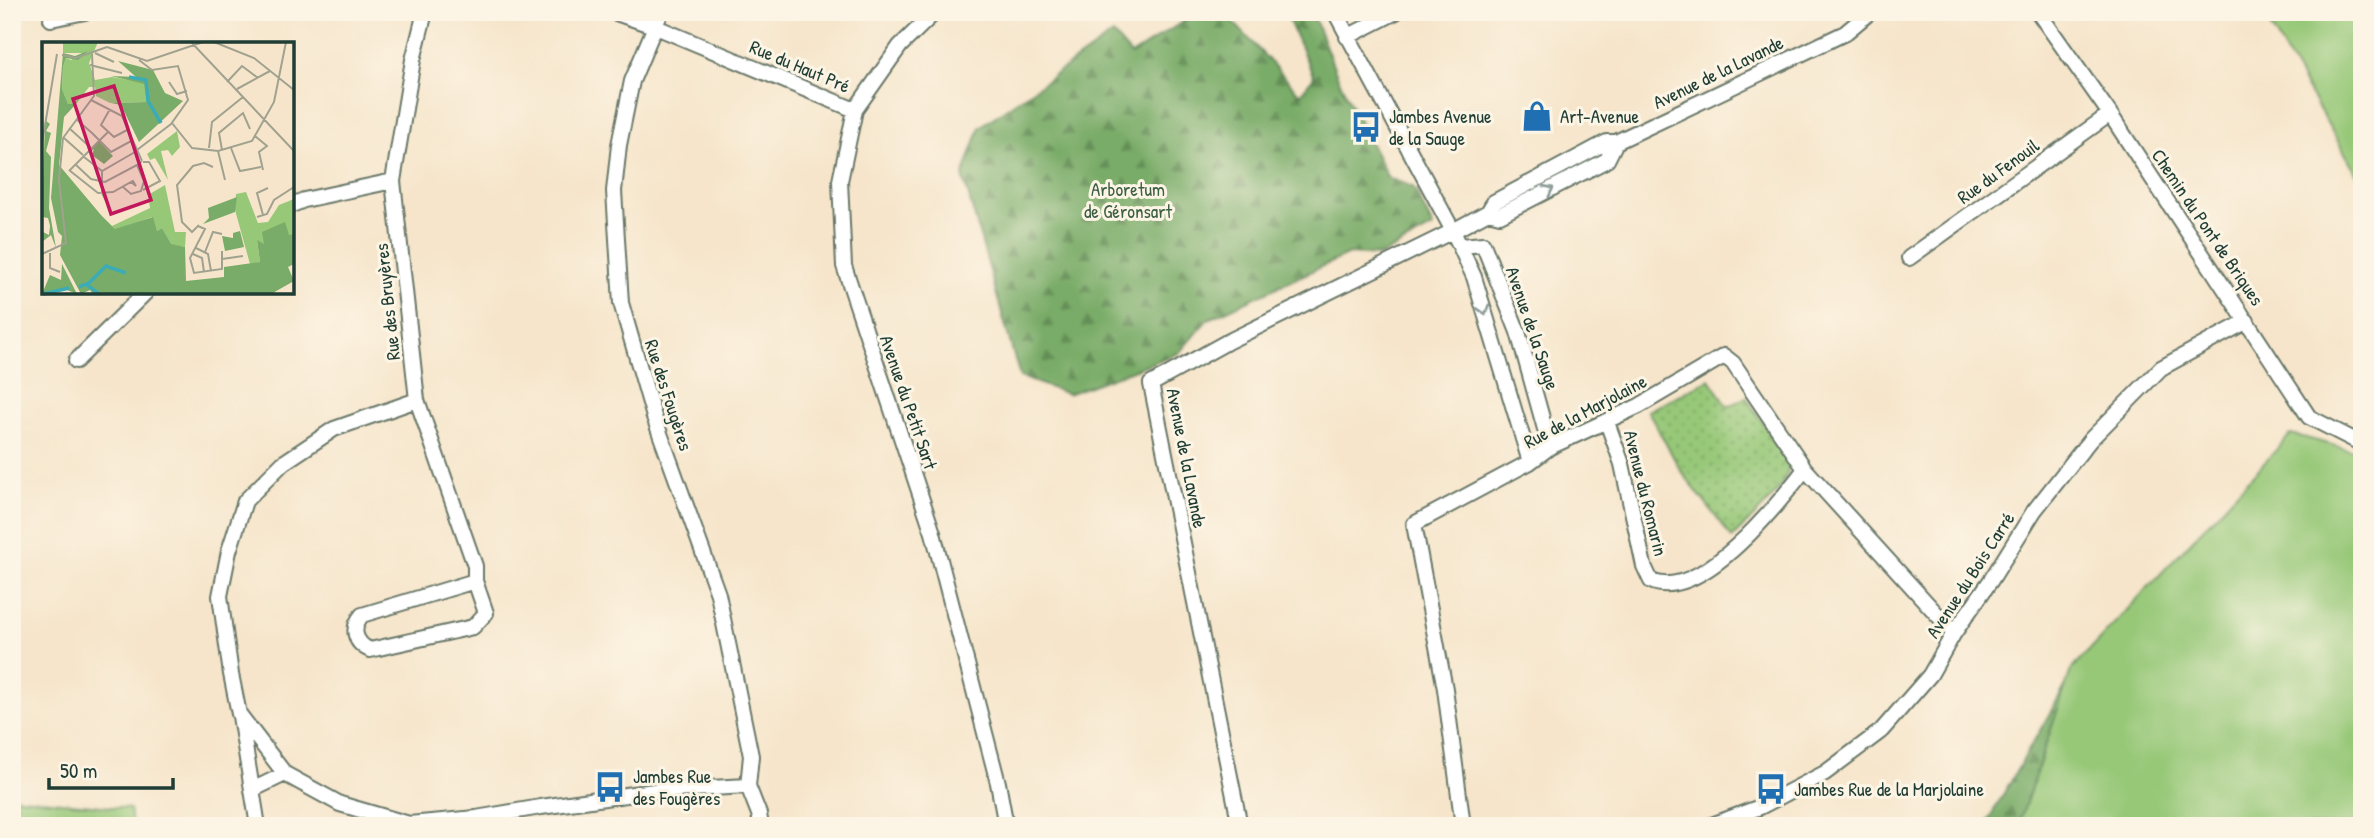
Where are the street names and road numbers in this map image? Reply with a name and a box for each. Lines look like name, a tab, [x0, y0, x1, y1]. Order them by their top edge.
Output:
street label: Avenue de la Lavande	[1649, 29, 1788, 115]
street label: Rue du Haut Pré	[746, 33, 854, 99]
street label: Rue du Fenouil	[1952, 132, 2045, 210]
street label: Chemin du Pont de Briques	[2146, 144, 2270, 310]
street label: Rue des Bruyères	[368, 242, 406, 362]
street label: Avenue de la Sauge	[1500, 263, 1566, 393]
street label: Avenue du Petit Sart	[874, 331, 944, 473]
street label: Rue des Fougères	[639, 336, 699, 454]
street label: Rue de la Marjolaine	[1519, 368, 1651, 454]
street label: Avenue de la Lavande	[1161, 386, 1213, 531]
street label: Avenue du Romarin	[1618, 427, 1674, 559]
street label: Avenue du Bois Carré	[1920, 507, 2021, 643]

